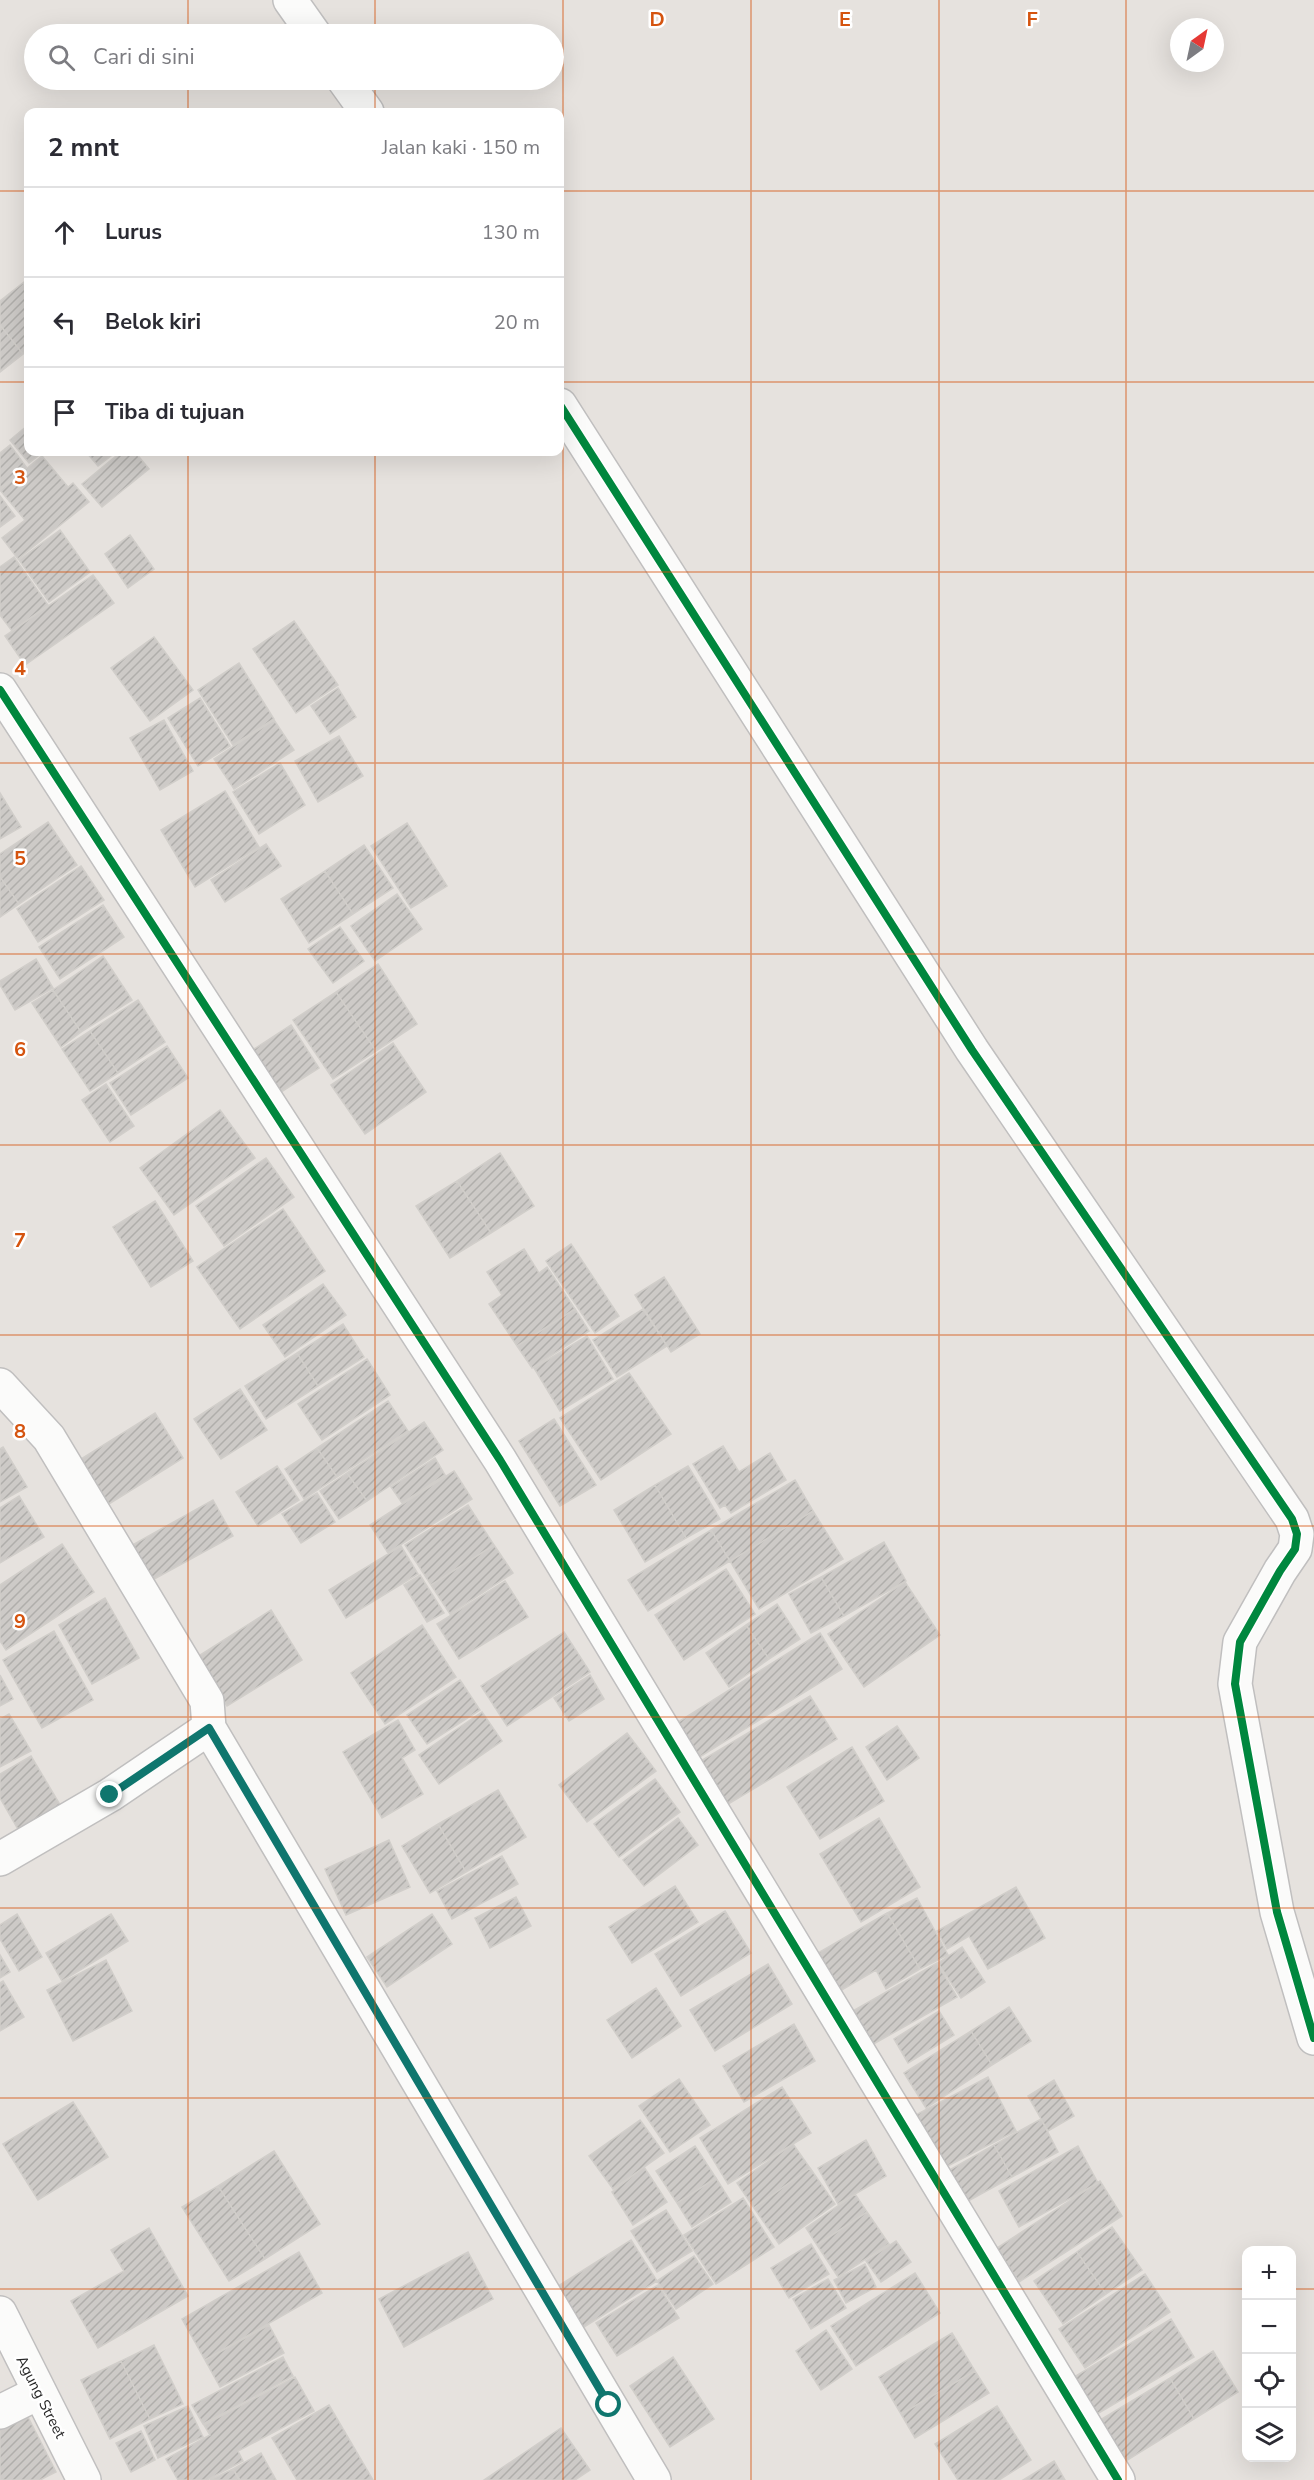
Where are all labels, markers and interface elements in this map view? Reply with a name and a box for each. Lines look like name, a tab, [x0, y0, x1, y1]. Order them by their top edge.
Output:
text: D	[649, 6, 665, 33]
text: E	[839, 6, 851, 33]
text: F	[1026, 6, 1038, 33]
north arrow	[1170, 18, 1224, 72]
search box	[24, 24, 564, 90]
icon: search	[45, 41, 78, 74]
text: Cari di sini	[93, 42, 195, 72]
text: 2 mnt	[48, 130, 119, 165]
text: Jalan kaki · 150 m	[382, 134, 540, 161]
icon: ahead	[48, 216, 81, 249]
text: Lurus	[105, 217, 162, 247]
text: 130 m	[482, 219, 540, 246]
icon: left	[48, 306, 81, 339]
text: Belok kiri	[105, 307, 201, 337]
text: 20 m	[494, 309, 540, 336]
icon: arrive	[48, 396, 81, 429]
text: Tiba di tujuan	[105, 397, 245, 427]
text: 3	[14, 464, 26, 491]
text: 4	[14, 655, 26, 682]
text: 5	[14, 845, 26, 872]
text: 6	[14, 1036, 26, 1063]
text: 7	[14, 1227, 26, 1254]
text: 8	[14, 1418, 26, 1445]
text: 9	[14, 1608, 26, 1635]
route end	[96, 1781, 122, 1807]
map controls	[1242, 2246, 1296, 2462]
button: +	[1242, 2246, 1296, 2300]
button: −	[1242, 2300, 1296, 2354]
street label: Agung Street	[12, 2352, 71, 2442]
button: locate	[1242, 2354, 1296, 2408]
route start	[595, 2391, 621, 2417]
button: layers	[1242, 2408, 1296, 2462]

